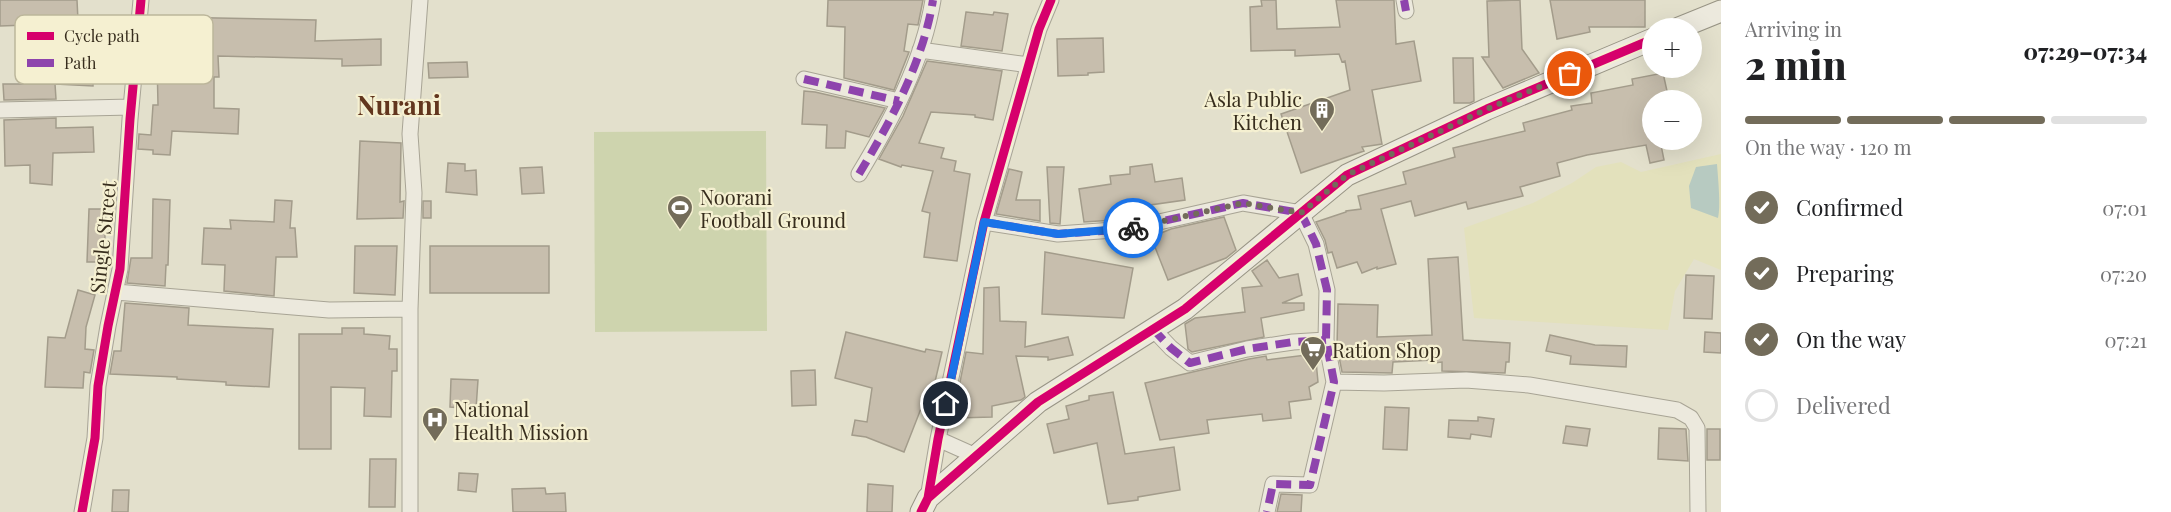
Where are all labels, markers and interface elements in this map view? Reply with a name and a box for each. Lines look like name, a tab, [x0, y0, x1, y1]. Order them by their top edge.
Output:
legend	[15, 15, 213, 84]
text: Arriving in	[1745, 15, 1842, 42]
map controls	[1642, 18, 1702, 150]
button: +	[1642, 18, 1702, 78]
text: Cycle path	[64, 25, 140, 46]
text: 07:29–07:34	[2023, 36, 2147, 66]
text: 2 min	[1745, 38, 1847, 90]
pin	[1544, 48, 1595, 99]
text: Path	[64, 52, 97, 73]
icon: bag	[1553, 57, 1586, 90]
place label: Asla Public Kitchen	[1203, 85, 1302, 135]
district label: Nurani	[357, 87, 441, 122]
button: −	[1642, 90, 1702, 150]
building icon: Asla Public Kitchen	[1307, 95, 1337, 133]
text: On the way · 120 m	[1745, 133, 1912, 160]
street label: Single Street	[83, 178, 121, 295]
place label: Noorani Football Ground	[700, 183, 847, 233]
icon: check	[1745, 191, 1778, 224]
text: Confirmed	[1796, 192, 1903, 222]
sports icon: Noorani Football Ground	[665, 193, 695, 231]
text: 07:01	[2102, 194, 2147, 221]
courier	[1103, 198, 1163, 258]
icon: bike	[1117, 212, 1150, 245]
icon: check	[1745, 257, 1778, 290]
text: Preparing	[1796, 258, 1894, 288]
text: 07:20	[2100, 260, 2147, 287]
icon: check	[1745, 323, 1778, 356]
text: On the way	[1796, 324, 1906, 354]
text: 07:21	[2105, 326, 2147, 353]
supermarket icon: Ration Shop	[1298, 334, 1328, 372]
place label: Ration Shop	[1332, 336, 1441, 363]
pin	[920, 378, 971, 429]
icon: home	[929, 387, 962, 420]
text: Delivered	[1796, 390, 1891, 420]
place label: National Health Mission	[454, 395, 588, 445]
hospital icon: National Health Mission	[420, 405, 450, 443]

